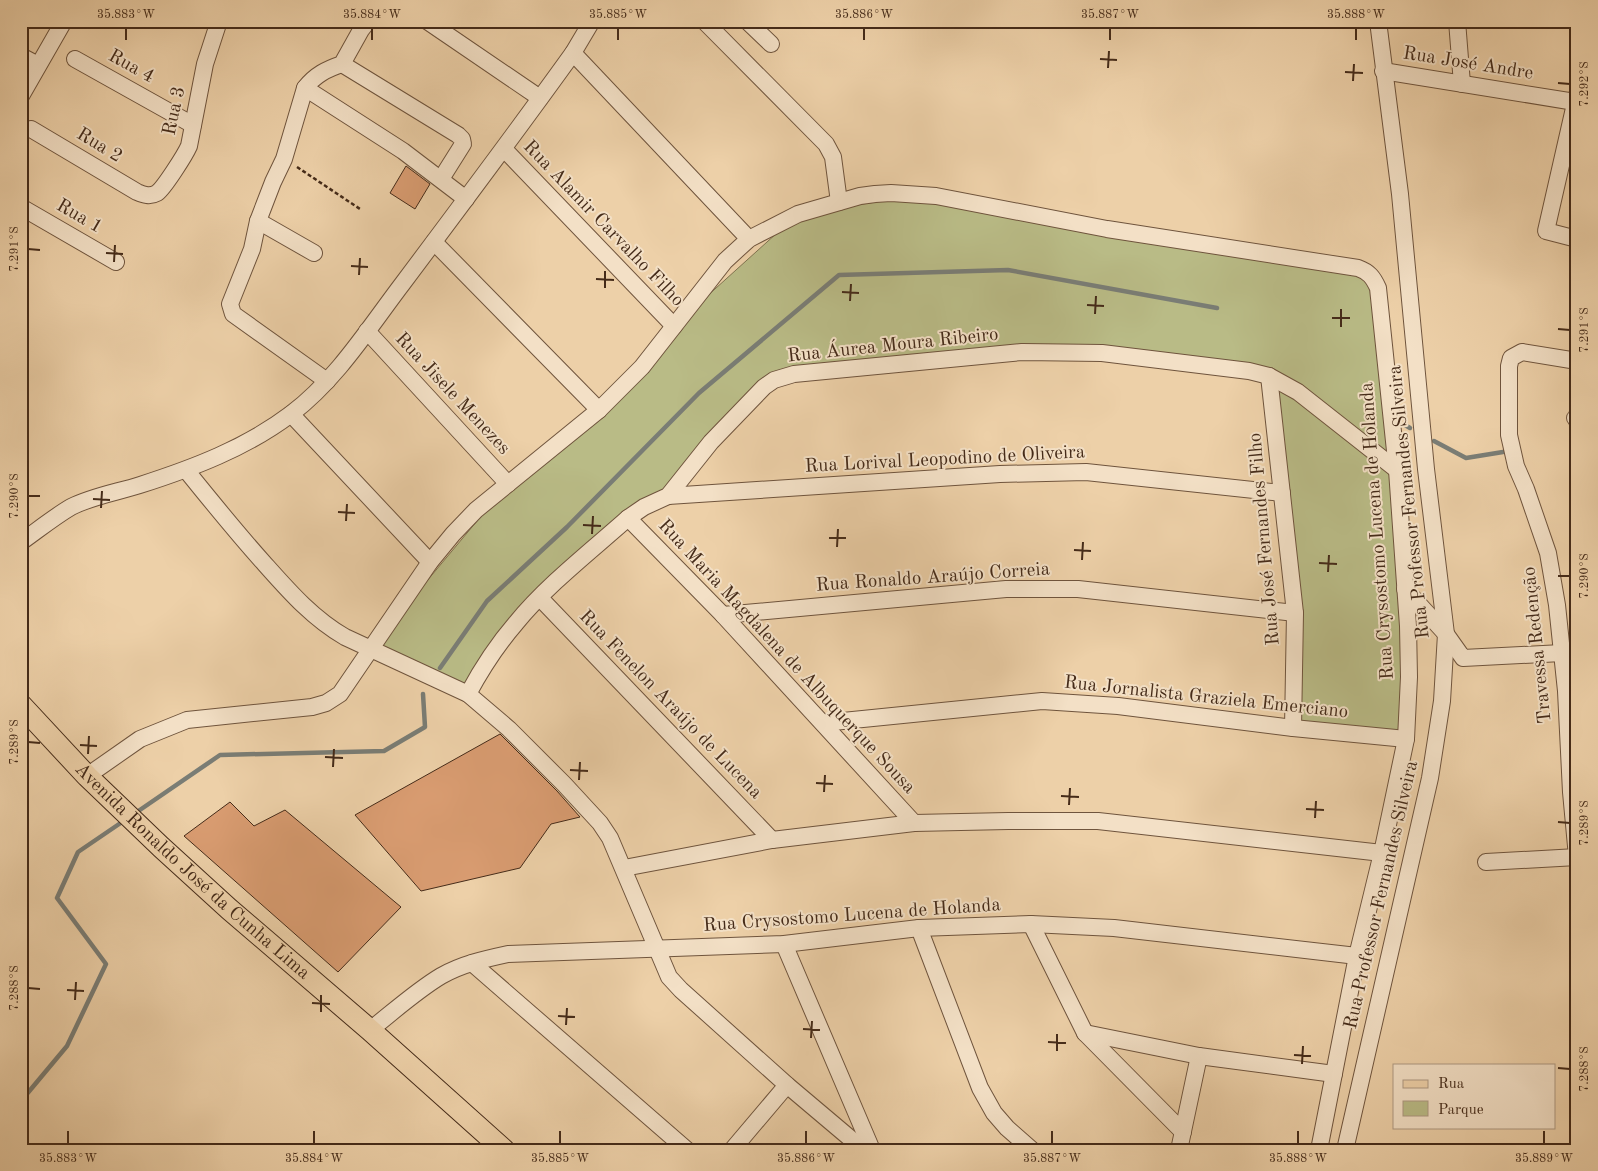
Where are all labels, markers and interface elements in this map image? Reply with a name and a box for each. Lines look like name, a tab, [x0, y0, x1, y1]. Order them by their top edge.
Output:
text: 35.883°W	[97, 8, 155, 21]
text: 35.884°W	[343, 8, 401, 21]
text: 35.885°W	[589, 8, 647, 21]
text: 35.886°W	[835, 8, 893, 21]
text: 35.887°W	[1081, 8, 1139, 21]
text: 35.888°W	[1327, 8, 1385, 21]
street label: Rua José Andre	[1401, 44, 1535, 84]
street label: Rua 4	[105, 47, 157, 87]
text: 7.292°S	[1579, 61, 1591, 107]
street label: Rua 3	[161, 85, 189, 137]
street label: Rua 2	[73, 125, 125, 167]
street label: Rua Alamir Carvalho Filho	[519, 137, 687, 311]
street label: Rua 1	[53, 196, 105, 238]
text: 7.291°S	[9, 226, 21, 272]
text: 7.291°S	[1579, 307, 1591, 353]
street label: Rua Áurea Moura Ribeiro	[786, 321, 999, 367]
street label: Rua Jisele Menezes	[391, 329, 513, 459]
street label: Rua Professor Fernandes Silveira	[1386, 364, 1434, 640]
street label: Rua Crysostomo Lucena de Holanda	[1358, 381, 1398, 680]
street label: Rua José Fernandes Filho	[1246, 432, 1284, 646]
street label: Rua Lorival Leopodino de Oliveira	[804, 443, 1086, 477]
text: 7.290°S	[9, 473, 21, 519]
street label: Rua Maria Magdalena de Albuquerque Sousa	[654, 516, 919, 798]
text: 7.290°S	[1579, 553, 1591, 599]
street label: Rua Ronaldo Araújo Correia	[815, 560, 1051, 596]
street label: Travessa Redenção	[1520, 566, 1556, 724]
street label: Rua Fenelon Araújo de Lucena	[575, 607, 765, 803]
street label: Rua Jornalista Graziela Emerciano	[1063, 674, 1349, 722]
text: 7.289°S	[9, 719, 21, 765]
street label: Rua Professor Fernandes Silveira	[1342, 758, 1422, 1031]
street label: Avenida Ronaldo José da Cunha Lima	[71, 760, 314, 984]
text: 7.289°S	[1579, 800, 1591, 846]
street label: Rua Crysostomo Lucena de Holanda	[703, 896, 1002, 936]
text: 7.288°S	[9, 965, 21, 1011]
text: 7.288°S	[1579, 1046, 1591, 1092]
legend	[1393, 1064, 1556, 1128]
text: Rua	[1438, 1077, 1465, 1092]
text: Parque	[1438, 1103, 1484, 1118]
text: 35.883°W	[39, 1152, 97, 1165]
text: 35.884°W	[285, 1152, 343, 1165]
text: 35.885°W	[531, 1152, 589, 1165]
text: 35.886°W	[777, 1152, 835, 1165]
text: 35.887°W	[1023, 1152, 1081, 1165]
text: 35.888°W	[1269, 1152, 1327, 1165]
text: 35.889°W	[1515, 1152, 1573, 1165]

